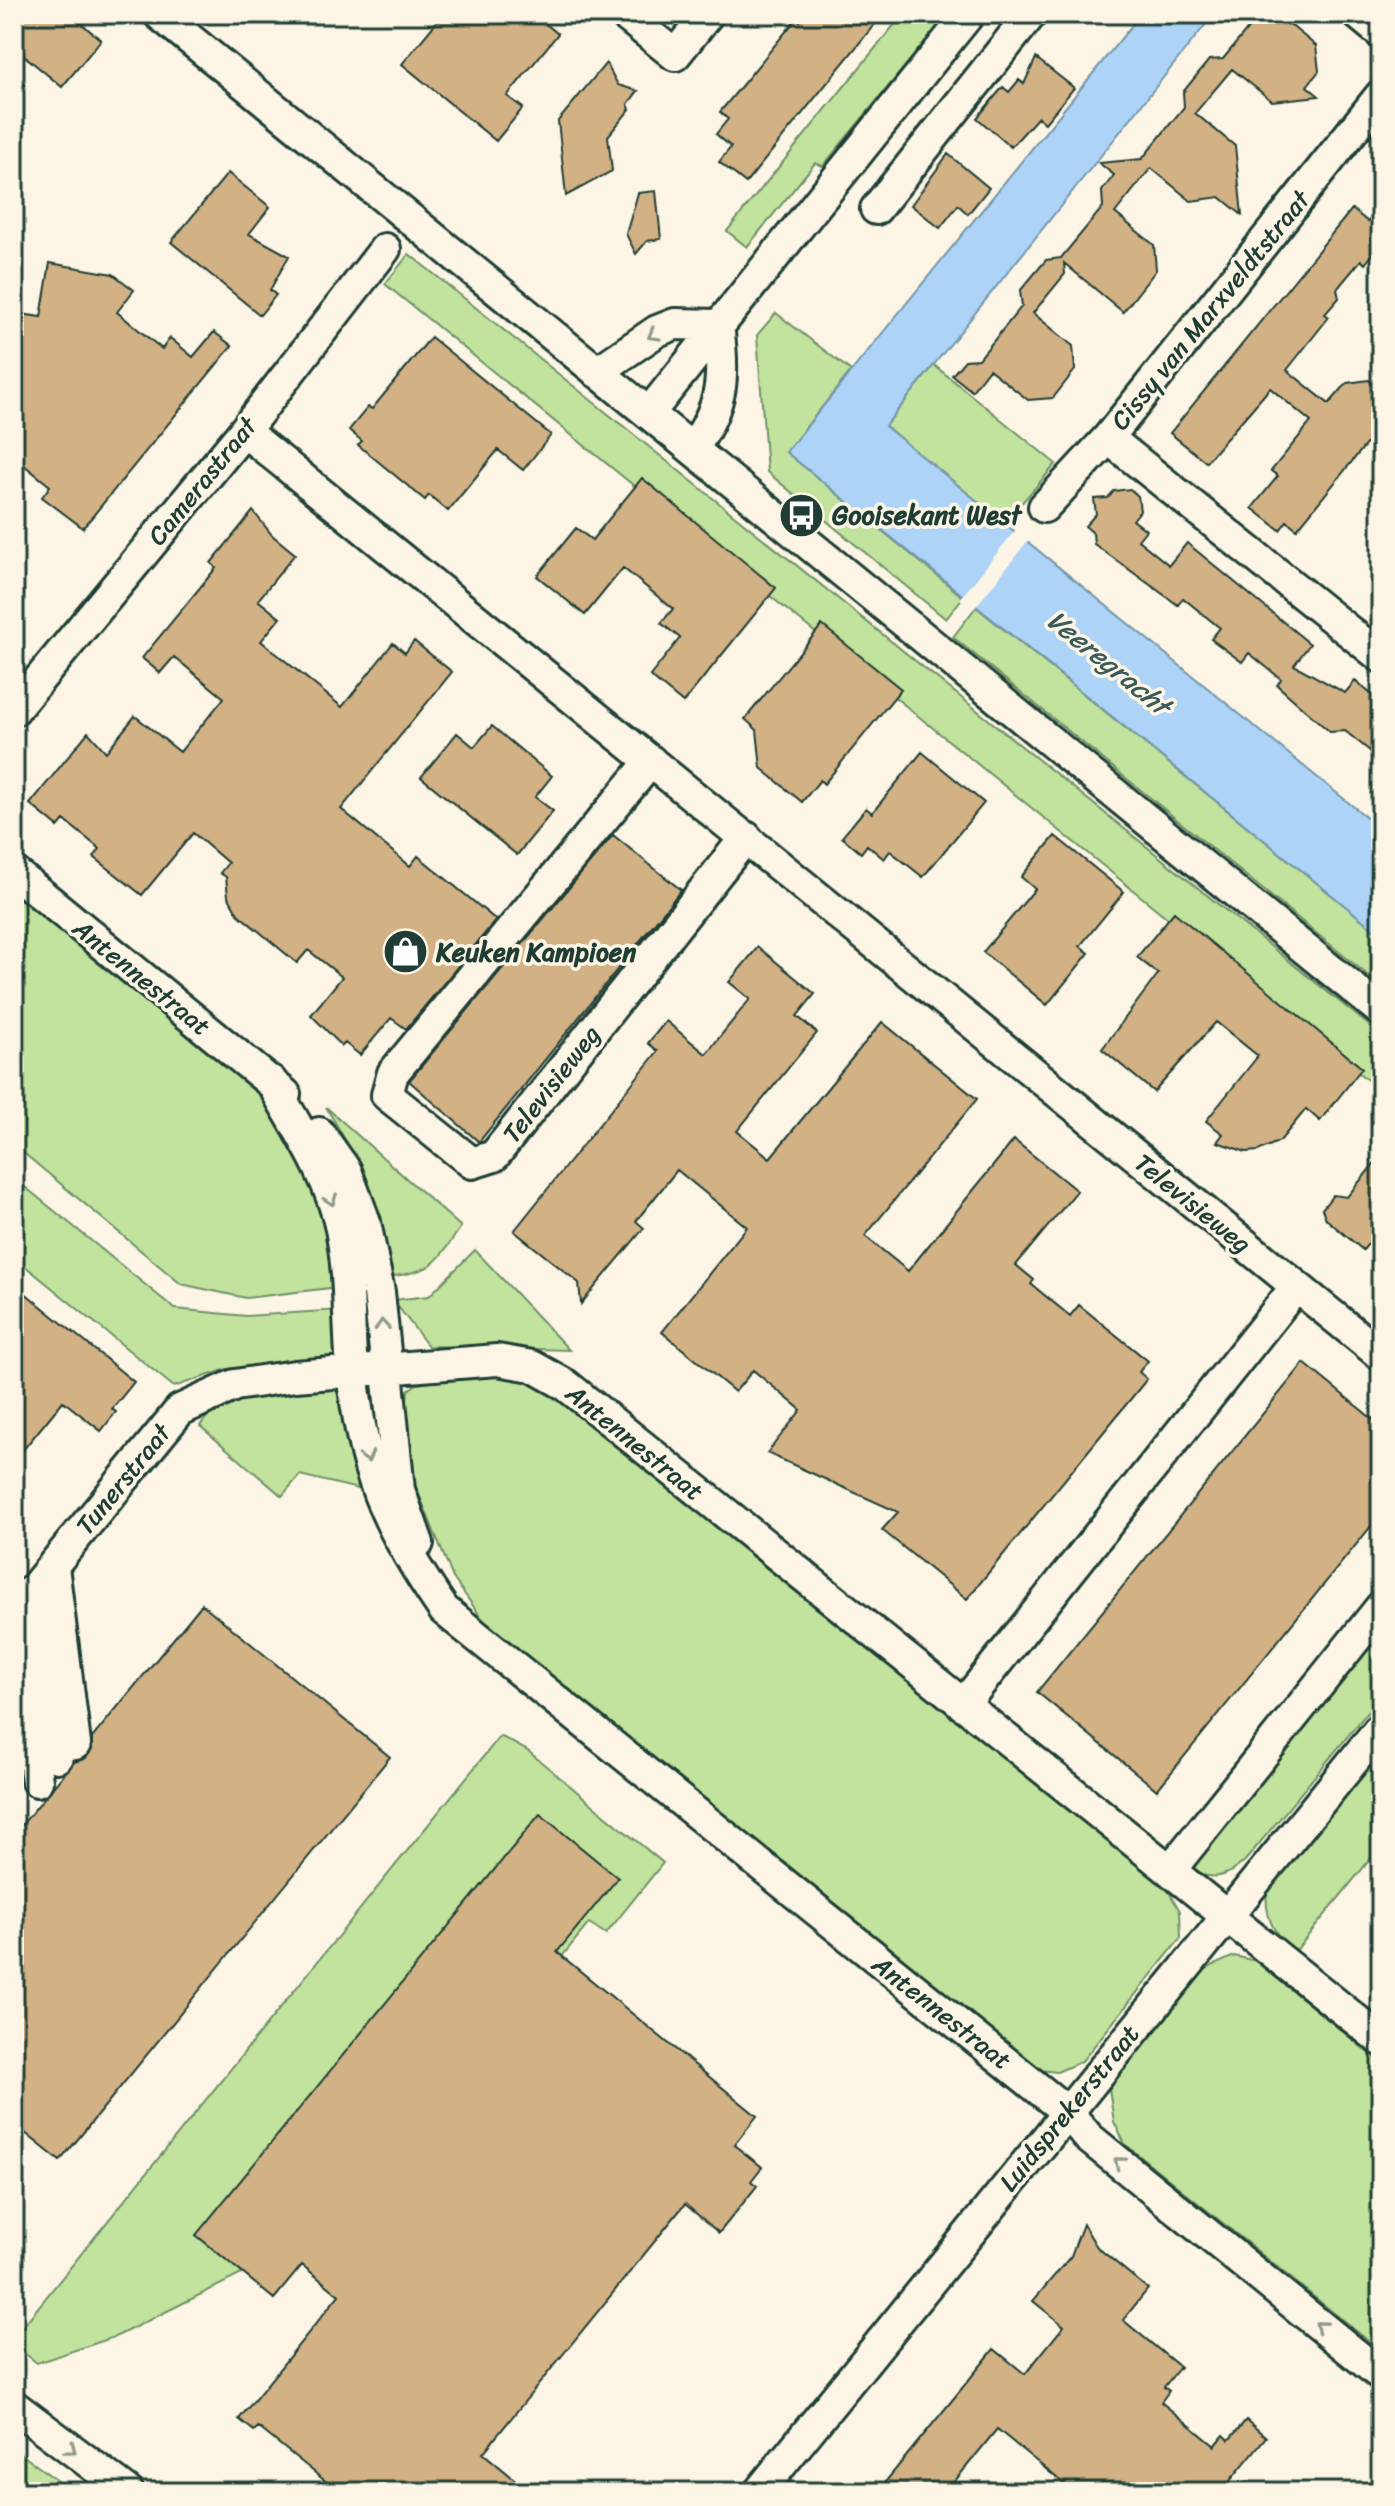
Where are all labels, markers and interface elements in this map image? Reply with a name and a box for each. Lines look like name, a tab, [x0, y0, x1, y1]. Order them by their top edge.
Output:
street label: Cissy van Marxveldtstraat	[1098, 178, 1323, 441]
one-way arrow	[647, 325, 662, 341]
street label: Camerastraat	[135, 405, 270, 556]
bus stop icon: Gooisekant West	[777, 491, 825, 539]
place label: Gooisekant West	[832, 492, 1023, 538]
water label: Veeregracht	[1036, 597, 1185, 731]
street label: Antennestraat	[62, 906, 222, 1048]
shop icon: Keuken Kampioen	[381, 928, 429, 976]
place label: Keuken Kampioen	[435, 929, 636, 975]
street label: Televisieweg	[490, 1015, 612, 1153]
street label: Televisieweg	[1124, 1141, 1262, 1265]
one-way arrow	[322, 1192, 338, 1206]
one-way arrow	[374, 1318, 391, 1331]
street label: Antennestraat	[555, 1371, 715, 1513]
street label: Tunerstraat	[63, 1412, 184, 1545]
one-way arrow	[357, 1449, 374, 1463]
street label: Antennestraat	[861, 1942, 1022, 2082]
street label: Luidsprekerstraat	[987, 2014, 1151, 2202]
one-way arrow	[1114, 2157, 1128, 2172]
one-way arrow	[1315, 2321, 1330, 2336]
one-way arrow	[62, 2439, 77, 2454]

